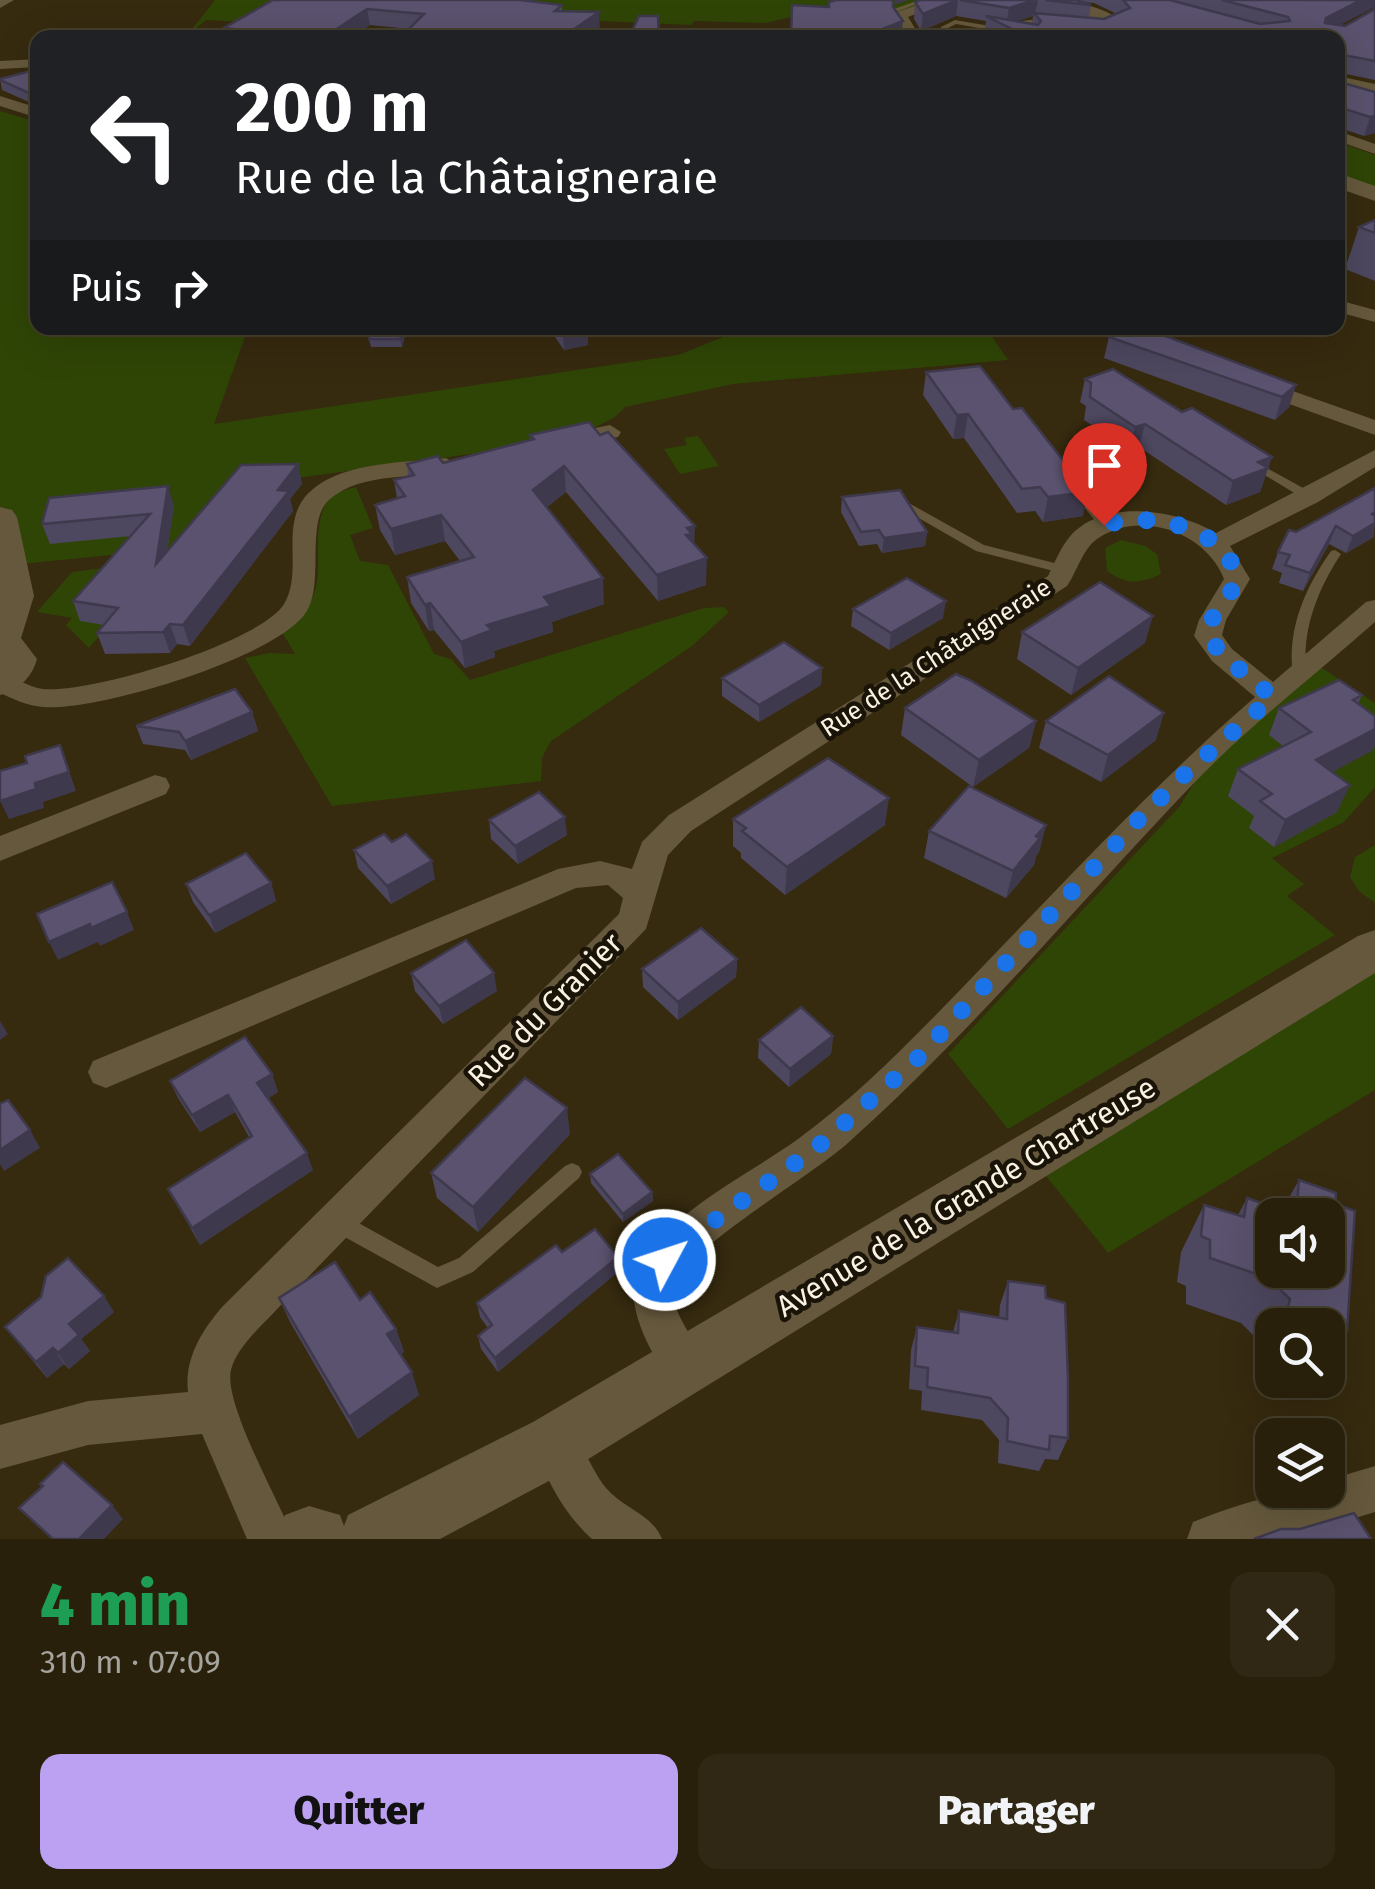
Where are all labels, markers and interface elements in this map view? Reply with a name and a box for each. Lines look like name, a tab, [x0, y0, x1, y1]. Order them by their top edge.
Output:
text: 200 m	[235, 66, 429, 150]
icon: left	[70, 70, 200, 200]
text: Rue de la Châtaigneraie	[235, 151, 718, 205]
icon: right	[162, 260, 217, 315]
text: Puis	[70, 265, 142, 311]
pin	[1062, 423, 1147, 526]
icon: arrive	[1077, 438, 1132, 493]
street label: Rue de la Châtaigneraie	[815, 572, 1057, 744]
street label: Rue du Granier	[460, 925, 630, 1095]
street label: Avenue de la Grande Chartreuse	[770, 1069, 1162, 1325]
map controls	[1255, 1198, 1345, 1508]
button: sound	[1255, 1198, 1345, 1288]
position arrow	[613, 1208, 717, 1312]
button: search	[1255, 1308, 1345, 1398]
button: layers	[1255, 1418, 1345, 1508]
text: 4 min	[40, 1569, 190, 1641]
button: close	[1230, 1572, 1335, 1677]
text: 310 m · 07:09	[40, 1643, 221, 1681]
button: Quitter	[40, 1754, 678, 1869]
button: Partager	[698, 1754, 1335, 1869]

